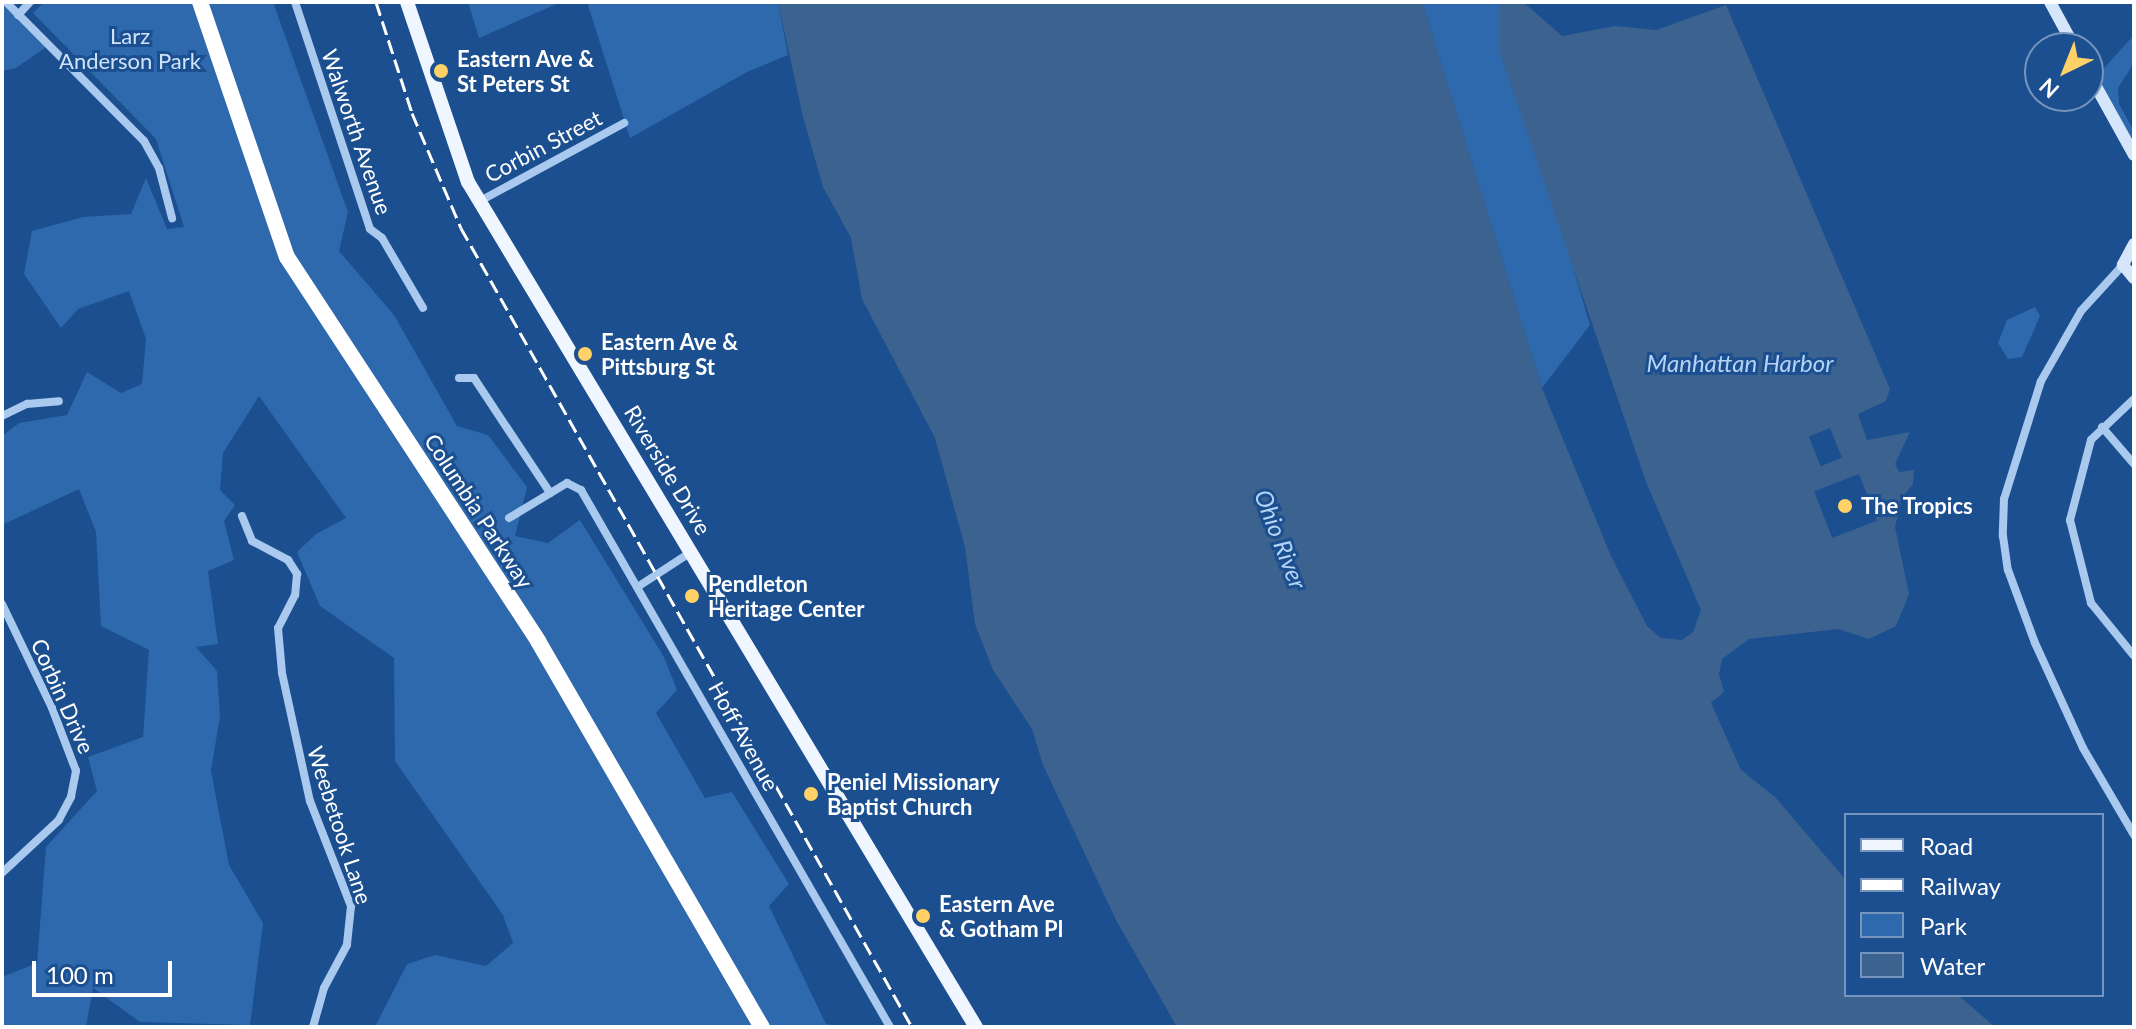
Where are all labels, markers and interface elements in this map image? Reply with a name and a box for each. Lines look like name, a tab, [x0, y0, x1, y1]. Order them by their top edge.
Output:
park label: Larz Anderson Park	[59, 22, 201, 74]
north arrow	[2024, 32, 2104, 112]
street label: Walworth Avenue	[316, 45, 398, 219]
place label: Eastern Ave & St Peters St	[457, 45, 595, 96]
marker: Eastern Ave & St Peters St	[432, 62, 450, 80]
text: N	[2033, 73, 2064, 104]
street label: Corbin Street	[480, 104, 606, 188]
place label: Eastern Ave & Pittsburg St	[601, 328, 739, 380]
marker: Eastern Ave & Pittsburg St	[576, 345, 594, 363]
water label: Manhattan Harbor	[1647, 349, 1833, 377]
street label: Riverside Drive	[619, 400, 717, 540]
street label: Columbia Parkway	[419, 429, 539, 593]
water label: Ohio River	[1249, 485, 1313, 593]
place label: The Tropics	[1861, 493, 1973, 519]
marker: The Tropics	[1836, 497, 1854, 515]
place label: Pendleton Heritage Center	[708, 570, 864, 622]
marker: Pendleton Heritage Center	[683, 587, 701, 605]
street label: Corbin Drive	[26, 634, 100, 758]
street label: Hoff Avenue	[703, 676, 785, 796]
street label: Weebetook Lane	[302, 743, 378, 907]
place label: Peniel Missionary Baptist Church	[827, 768, 1000, 820]
marker: Peniel Missionary Baptist Church	[802, 785, 820, 803]
legend	[1844, 813, 2104, 997]
text: Road	[1920, 831, 1973, 860]
text: Railway	[1920, 871, 2001, 900]
place label: Eastern Ave & Gotham Pl	[939, 890, 1063, 942]
marker: Eastern Ave & Gotham Pl	[914, 907, 932, 925]
text: Park	[1920, 911, 1967, 940]
scale bar	[36, 945, 176, 995]
text: Water	[1920, 951, 1985, 980]
text: 100 m	[46, 960, 114, 989]

